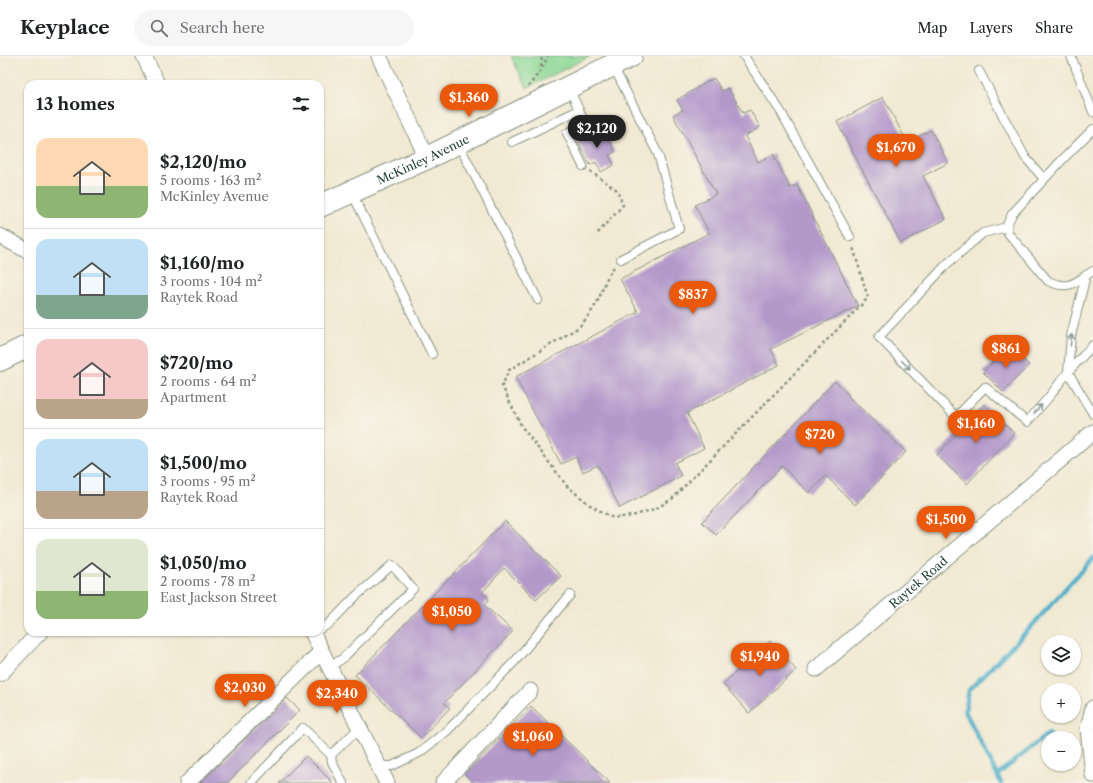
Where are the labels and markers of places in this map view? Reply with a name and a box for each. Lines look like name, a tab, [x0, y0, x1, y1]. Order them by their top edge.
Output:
pin: $1,360	[436, 84, 502, 118]
pin: $2,120	[564, 115, 630, 149]
pin: $1,670	[863, 134, 929, 168]
pin: $837	[669, 281, 717, 315]
pin: $861	[982, 335, 1030, 369]
pin: $1,160	[943, 410, 1009, 444]
pin: $720	[796, 421, 844, 455]
pin: $1,500	[913, 506, 979, 540]
pin: $1,050	[419, 598, 485, 632]
pin: $1,940	[727, 643, 793, 677]
pin: $2,030	[212, 674, 278, 708]
pin: $2,340	[304, 680, 370, 714]
pin: $1,060	[500, 723, 566, 757]

